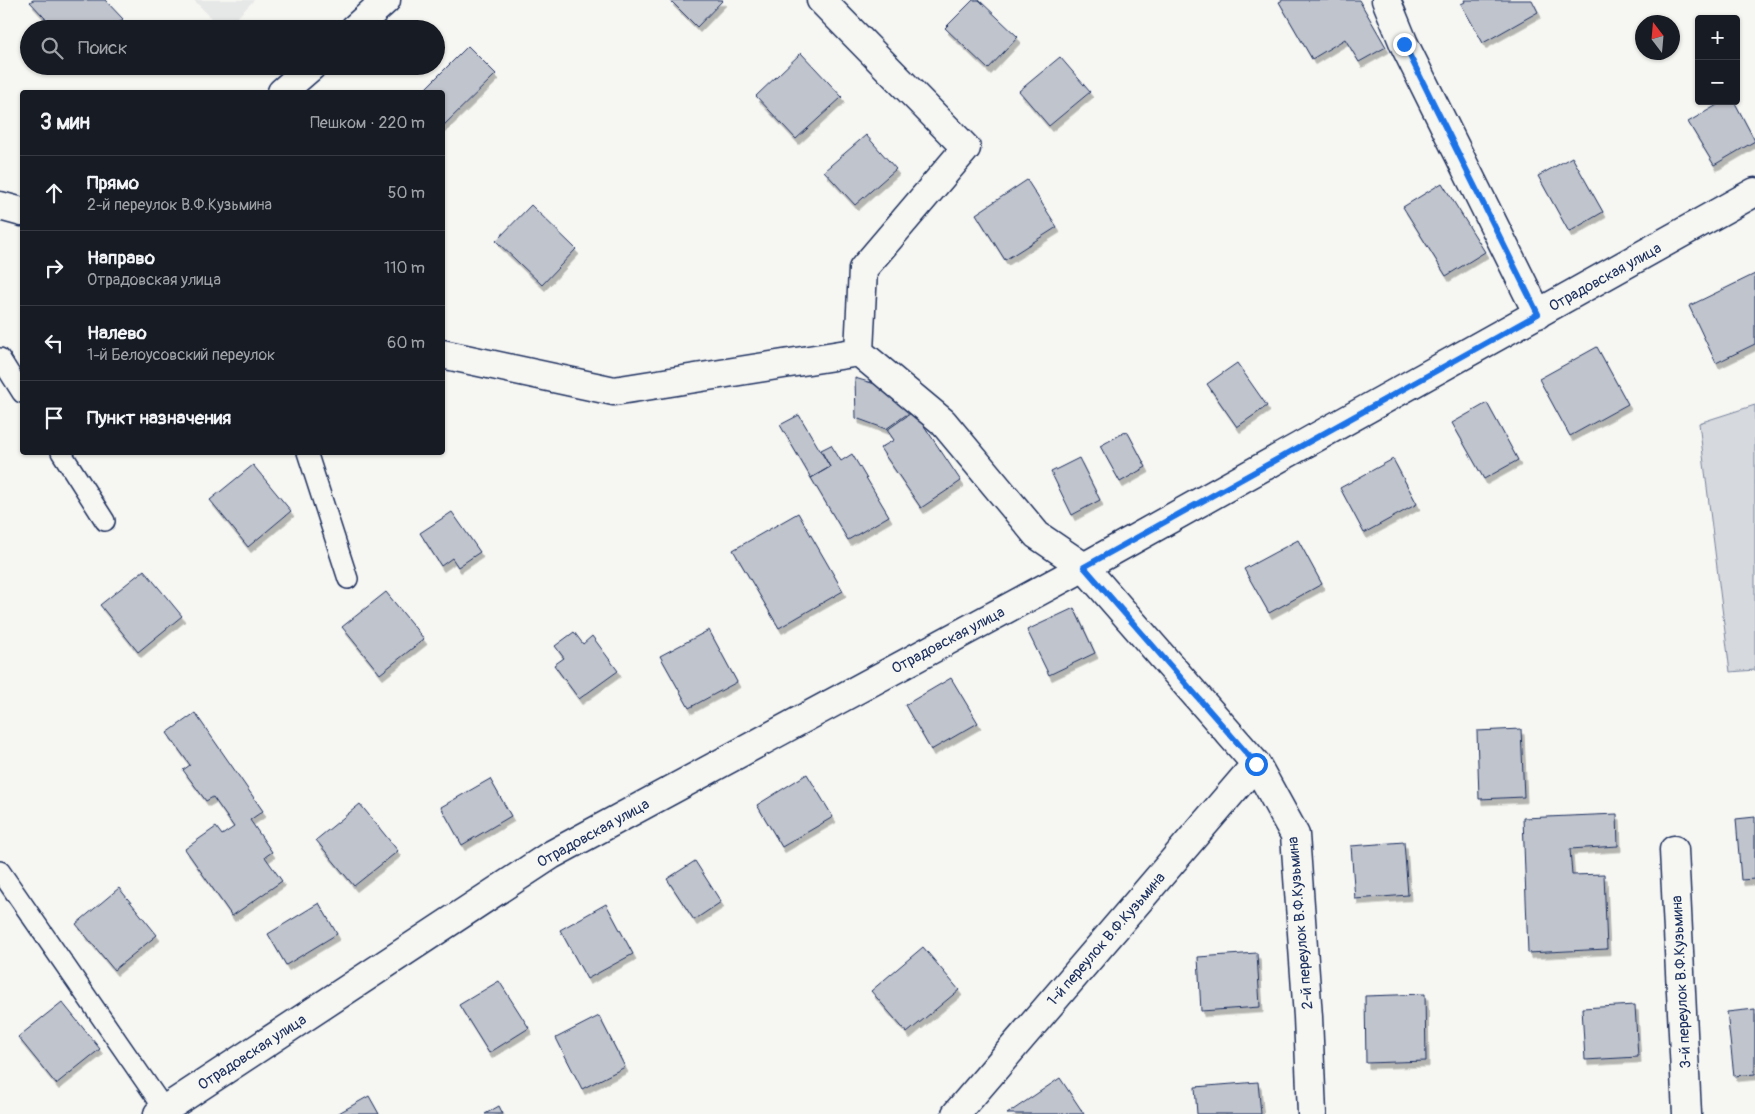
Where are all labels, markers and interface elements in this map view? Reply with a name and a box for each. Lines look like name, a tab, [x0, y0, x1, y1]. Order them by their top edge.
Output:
north arrow	[1635, 15, 1680, 60]
map controls	[1695, 15, 1740, 105]
button: +	[1695, 15, 1740, 60]
search box	[20, 20, 445, 75]
route end	[1393, 33, 1416, 56]
icon: search	[38, 34, 66, 62]
text: Поиск	[78, 36, 128, 60]
button: −	[1695, 60, 1740, 105]
text: 3 мин	[40, 109, 90, 136]
text: Пешком · 220 m	[310, 113, 425, 133]
text: Прямо	[87, 171, 139, 195]
icon: ahead	[40, 179, 68, 207]
text: 50 m	[388, 183, 425, 203]
text: 2-й переулок В.Ф.Кузьмина	[87, 195, 272, 215]
street label: Отрадовская улица	[1546, 239, 1665, 316]
text: Направо	[87, 246, 155, 270]
icon: right	[40, 254, 68, 282]
text: 110 m	[384, 258, 425, 278]
text: Отрадовская улица	[87, 270, 221, 290]
text: Налево	[87, 321, 147, 345]
icon: left	[40, 329, 68, 357]
text: 60 m	[387, 333, 425, 353]
text: 1-й Белоусовский переулок	[87, 345, 275, 365]
icon: arrive	[40, 404, 68, 432]
text: Пункт назначения	[87, 406, 231, 430]
street label: Отрадовская улица	[888, 603, 1008, 678]
route start	[1245, 753, 1268, 776]
street label: Отрадовская улица	[534, 795, 653, 872]
street label: 2-й переулок В.Ф.Кузьмина	[1283, 836, 1318, 1010]
street label: 1-й переулок В.Ф.Кузьмина	[1043, 869, 1170, 1010]
street label: 3-й переулок В.Ф.Кузьмина	[1667, 895, 1696, 1069]
street label: Отрадовская улица	[194, 1010, 310, 1095]

